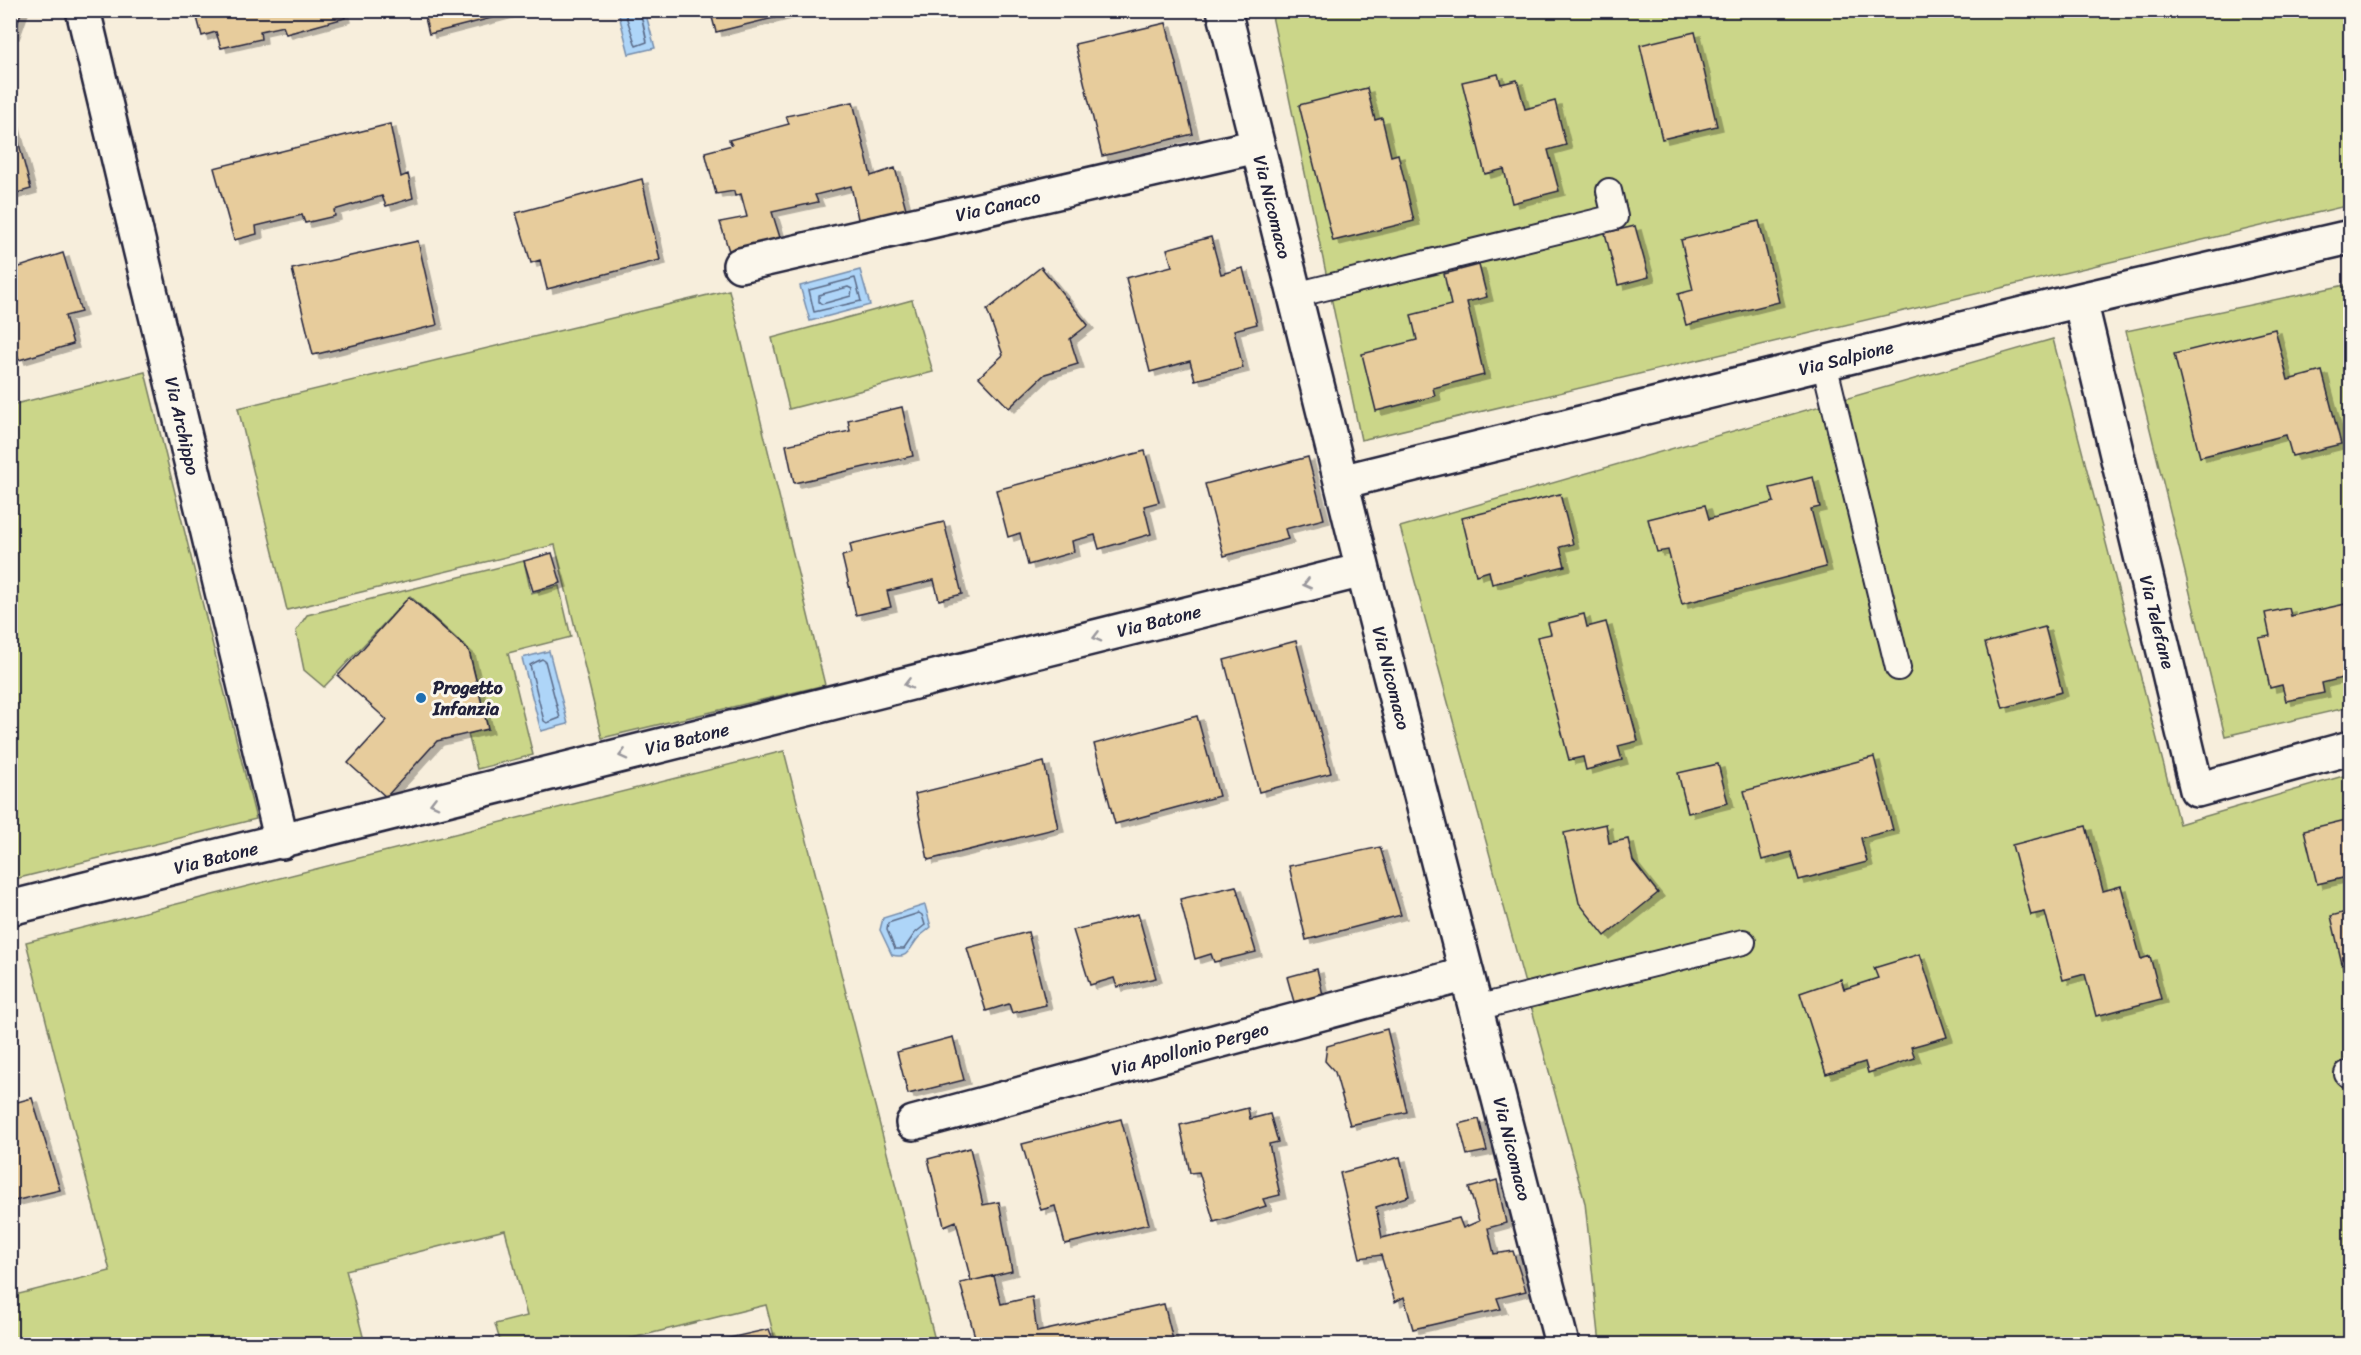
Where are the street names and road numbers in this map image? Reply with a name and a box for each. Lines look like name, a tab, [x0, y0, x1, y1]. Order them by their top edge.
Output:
street label: Via Nicomaco	[1244, 152, 1300, 262]
street label: Via Canaco	[952, 181, 1044, 231]
street label: Via Salpione	[1795, 331, 1897, 385]
street label: Via Archippo	[155, 374, 209, 478]
street label: Via Telefane	[2130, 572, 2184, 673]
street label: Via Batone	[1113, 595, 1205, 647]
street label: Via Nicomaco	[1363, 623, 1419, 733]
street label: Via Batone	[641, 713, 733, 765]
street label: Via Batone	[170, 832, 262, 884]
street label: Via Apollonio Pergeo	[1108, 1013, 1272, 1085]
street label: Via Nicomaco	[1484, 1094, 1540, 1204]

